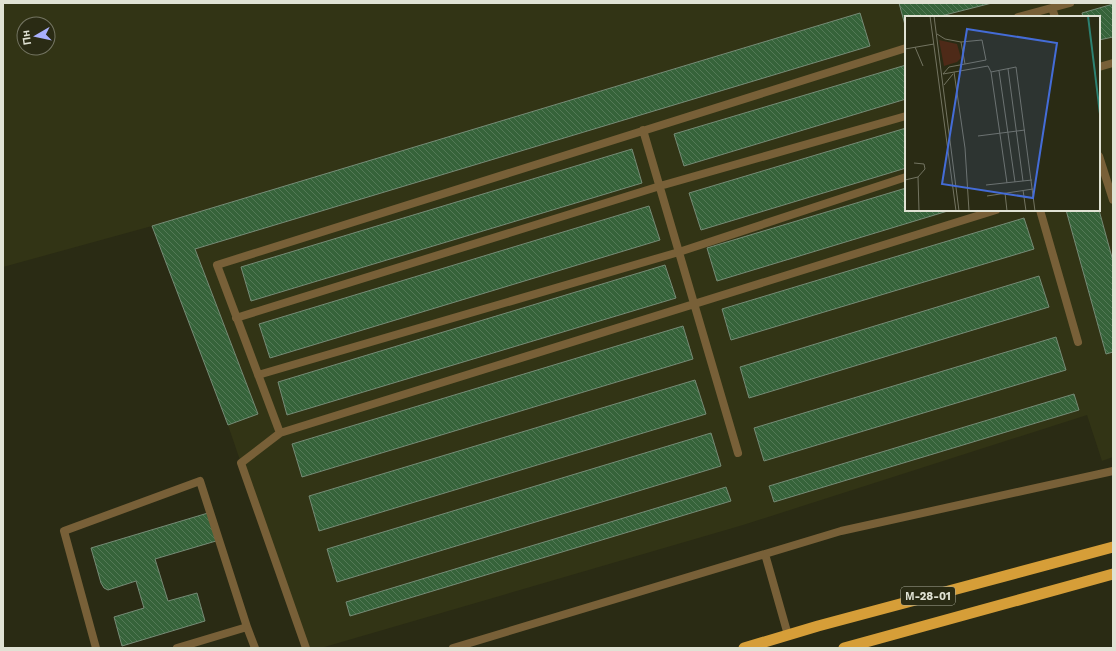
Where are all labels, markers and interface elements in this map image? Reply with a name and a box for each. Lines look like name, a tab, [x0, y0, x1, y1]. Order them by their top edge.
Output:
north arrow	[16, 16, 56, 56]
inset map	[905, 16, 1100, 211]
text: Пн	[19, 29, 34, 46]
road number: М-28-01	[901, 587, 955, 605]

